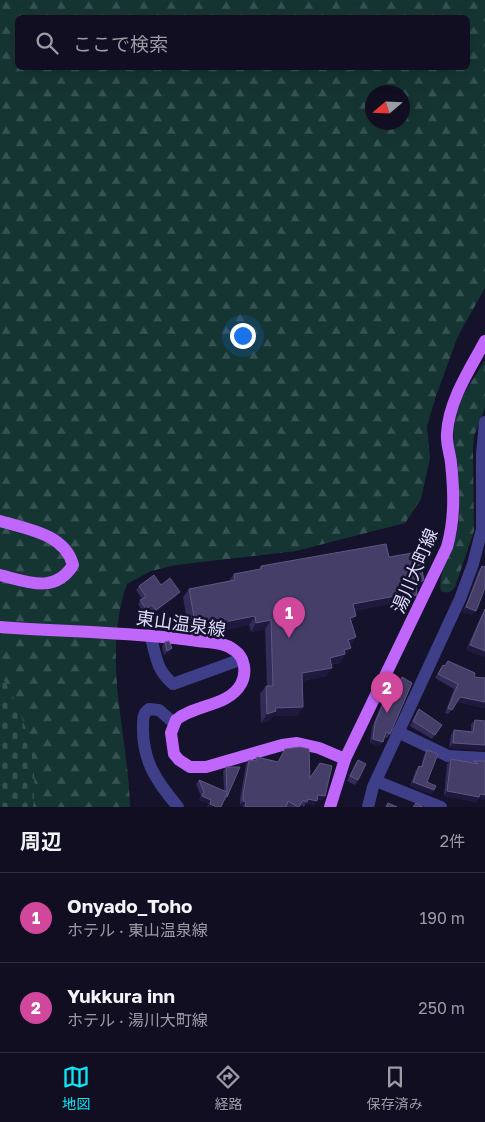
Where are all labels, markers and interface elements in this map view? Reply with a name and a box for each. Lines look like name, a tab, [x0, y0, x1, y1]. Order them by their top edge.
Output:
search box	[15, 15, 470, 70]
icon: search	[33, 29, 61, 57]
text: ここで検索	[73, 32, 168, 55]
north arrow	[365, 85, 410, 130]
your location	[230, 323, 256, 349]
street label: 湯川大町線	[386, 525, 442, 616]
pin: 1	[273, 597, 305, 638]
street label: 東山温泉線	[135, 606, 227, 640]
pin: 2	[371, 672, 403, 713]
text: 周辺	[20, 828, 62, 854]
text: 2件	[440, 831, 465, 851]
text: Onyado_Toho	[67, 894, 192, 917]
text: 1	[32, 908, 40, 928]
text: 190 m	[419, 908, 465, 928]
text: ホテル · 東山温泉線	[67, 920, 208, 940]
text: Yukkura inn	[67, 984, 175, 1007]
text: 2	[31, 998, 41, 1018]
text: 250 m	[418, 998, 465, 1018]
text: ホテル · 湯川大町線	[67, 1010, 208, 1030]
tab: 地図	[62, 1063, 90, 1113]
tab: 経路	[214, 1063, 242, 1113]
tab: 保存済み	[367, 1063, 423, 1113]

